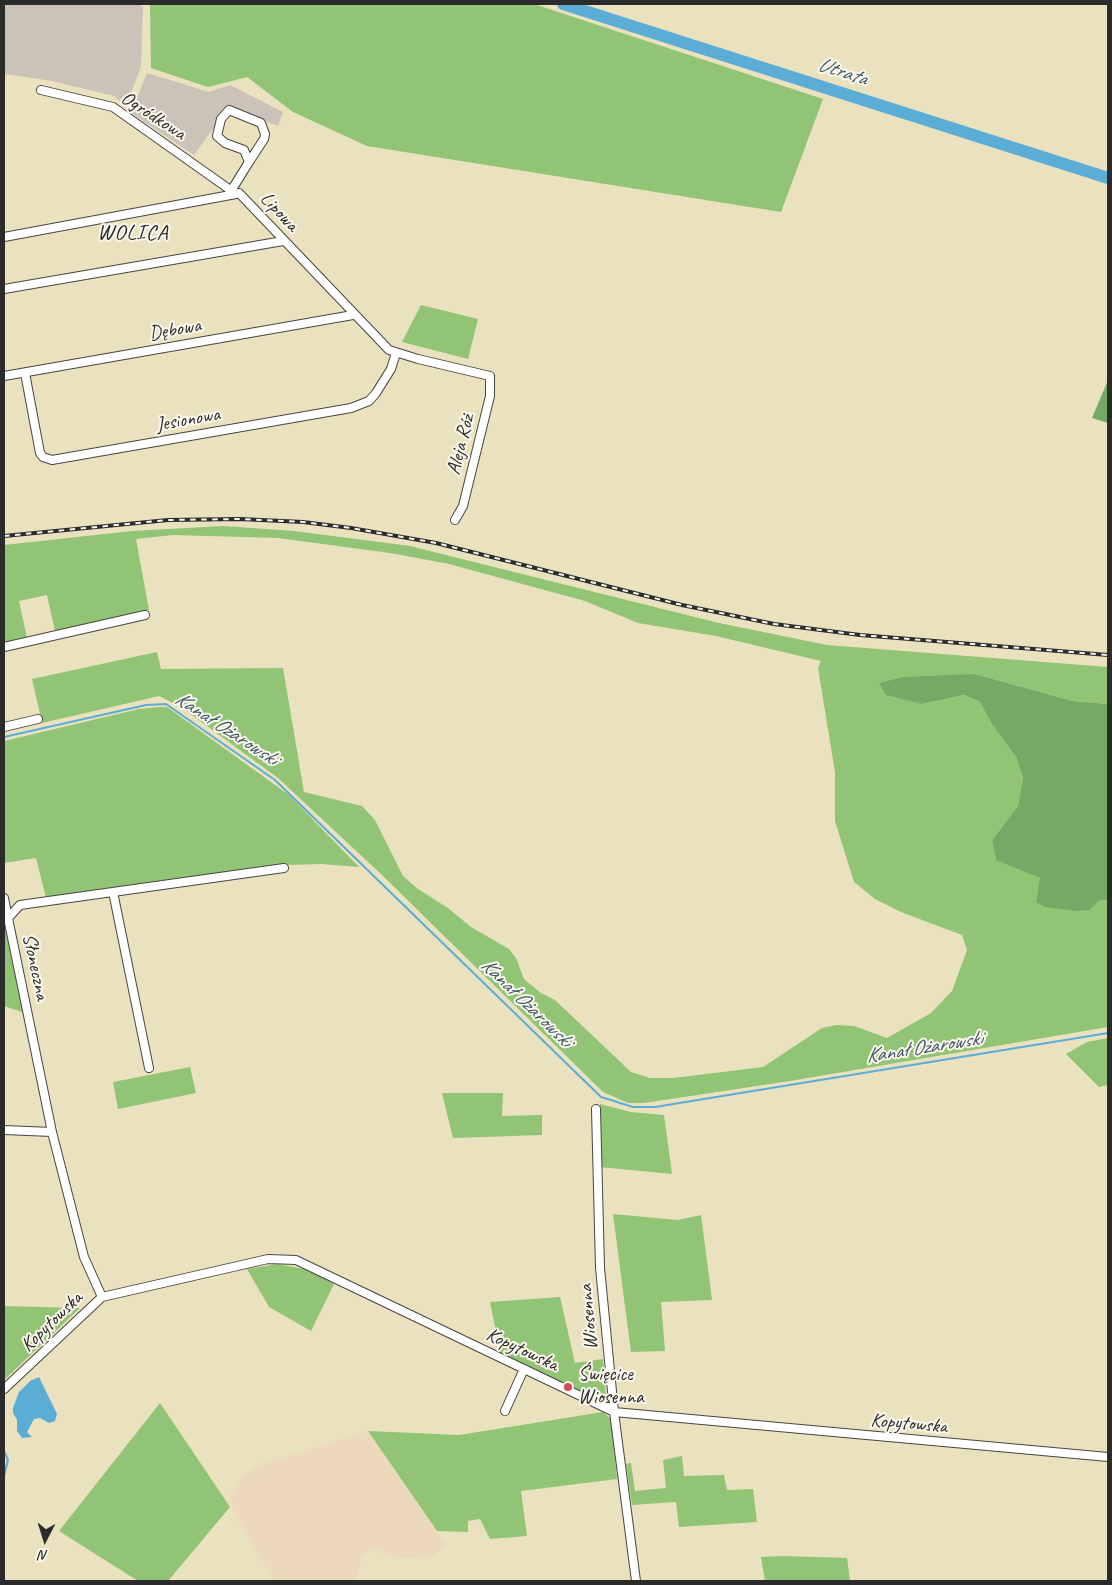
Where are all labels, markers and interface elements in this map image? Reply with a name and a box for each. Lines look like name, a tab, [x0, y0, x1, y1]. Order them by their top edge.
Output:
water label: Utrata	[814, 52, 870, 92]
street label: Ogródkowa	[116, 86, 190, 146]
street label: Lipowa	[255, 187, 303, 237]
district label: WOLICA	[96, 220, 170, 246]
street label: Dębowa	[147, 314, 203, 346]
street label: Jesionowa	[154, 403, 222, 437]
street label: Aleja Róż	[442, 413, 480, 477]
water label: Kanał Ożarowski	[170, 686, 282, 772]
street label: Słoneczna	[16, 932, 54, 1002]
water label: Kanał Ożarowski	[475, 953, 577, 1053]
water label: Kanał Ożarowski	[864, 1026, 984, 1070]
street label: Wiosenna	[574, 1283, 604, 1351]
street label: Kopytowska	[16, 1287, 88, 1357]
street label: Kopytowska	[482, 1323, 562, 1377]
place label: Święcice Wiosenna	[578, 1363, 644, 1410]
marker: Święcice Wiosenna	[562, 1381, 574, 1393]
street label: Kopytowska	[870, 1409, 948, 1439]
north arrow	[20, 1515, 70, 1565]
text: N	[39, 1547, 49, 1564]

